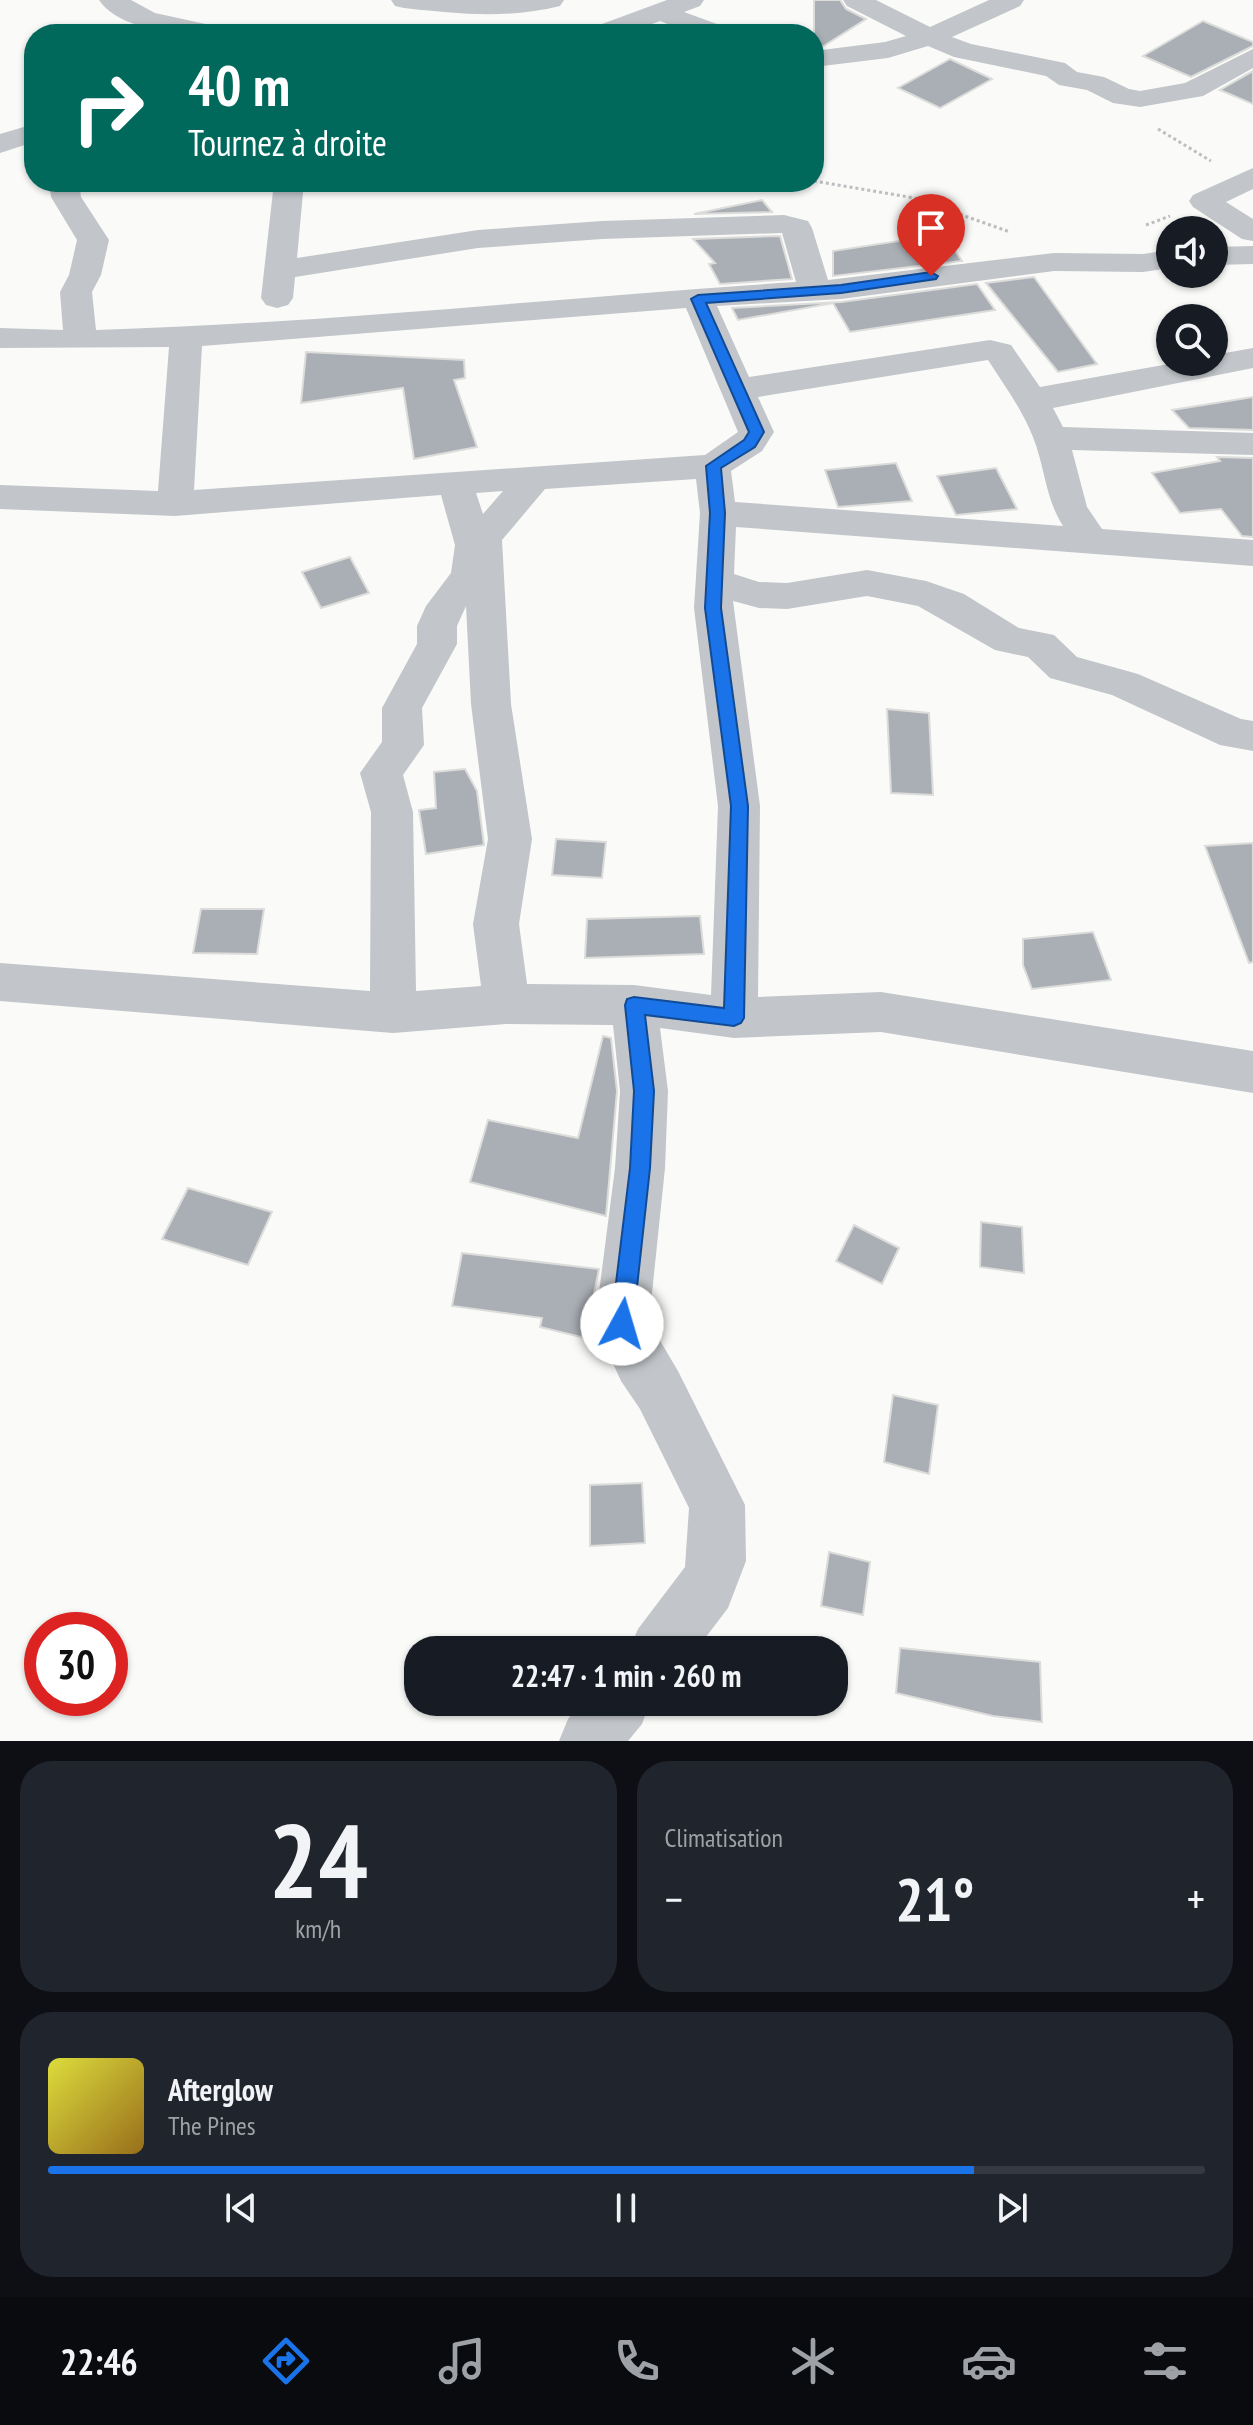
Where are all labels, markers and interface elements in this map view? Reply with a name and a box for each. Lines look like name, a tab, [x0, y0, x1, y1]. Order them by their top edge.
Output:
text: 40 m	[188, 49, 290, 121]
icon: right	[56, 56, 160, 160]
text: Tournez à droite	[188, 119, 387, 166]
pin	[897, 194, 965, 276]
icon: arrive	[909, 206, 953, 250]
map controls	[1156, 216, 1228, 376]
button: sound	[1156, 216, 1228, 288]
button: search	[1156, 304, 1228, 376]
position arrow	[580, 1282, 664, 1366]
speed limit sign: 30	[24, 1612, 128, 1716]
text: 22:47 · 1 min · 260 m	[511, 1656, 741, 1695]
text: 24	[269, 1792, 368, 1927]
text: Climatisation	[665, 1821, 783, 1854]
text: 21°	[895, 1860, 974, 1938]
text: −	[665, 1870, 683, 1927]
text: +	[1187, 1870, 1205, 1927]
text: km/h	[295, 1912, 341, 1945]
text: Afterglow	[168, 2070, 273, 2109]
text: The Pines	[168, 2109, 256, 2142]
icon: previous	[219, 2186, 263, 2230]
icon: pause	[604, 2186, 648, 2230]
icon: next	[990, 2186, 1034, 2230]
icon: directions	[258, 2333, 314, 2389]
icon: music	[434, 2333, 490, 2389]
icon: phone	[609, 2333, 665, 2389]
icon: climate	[785, 2333, 841, 2389]
icon: car	[961, 2333, 1017, 2389]
icon: filters	[1137, 2333, 1193, 2389]
text: 22:46	[60, 2338, 138, 2385]

